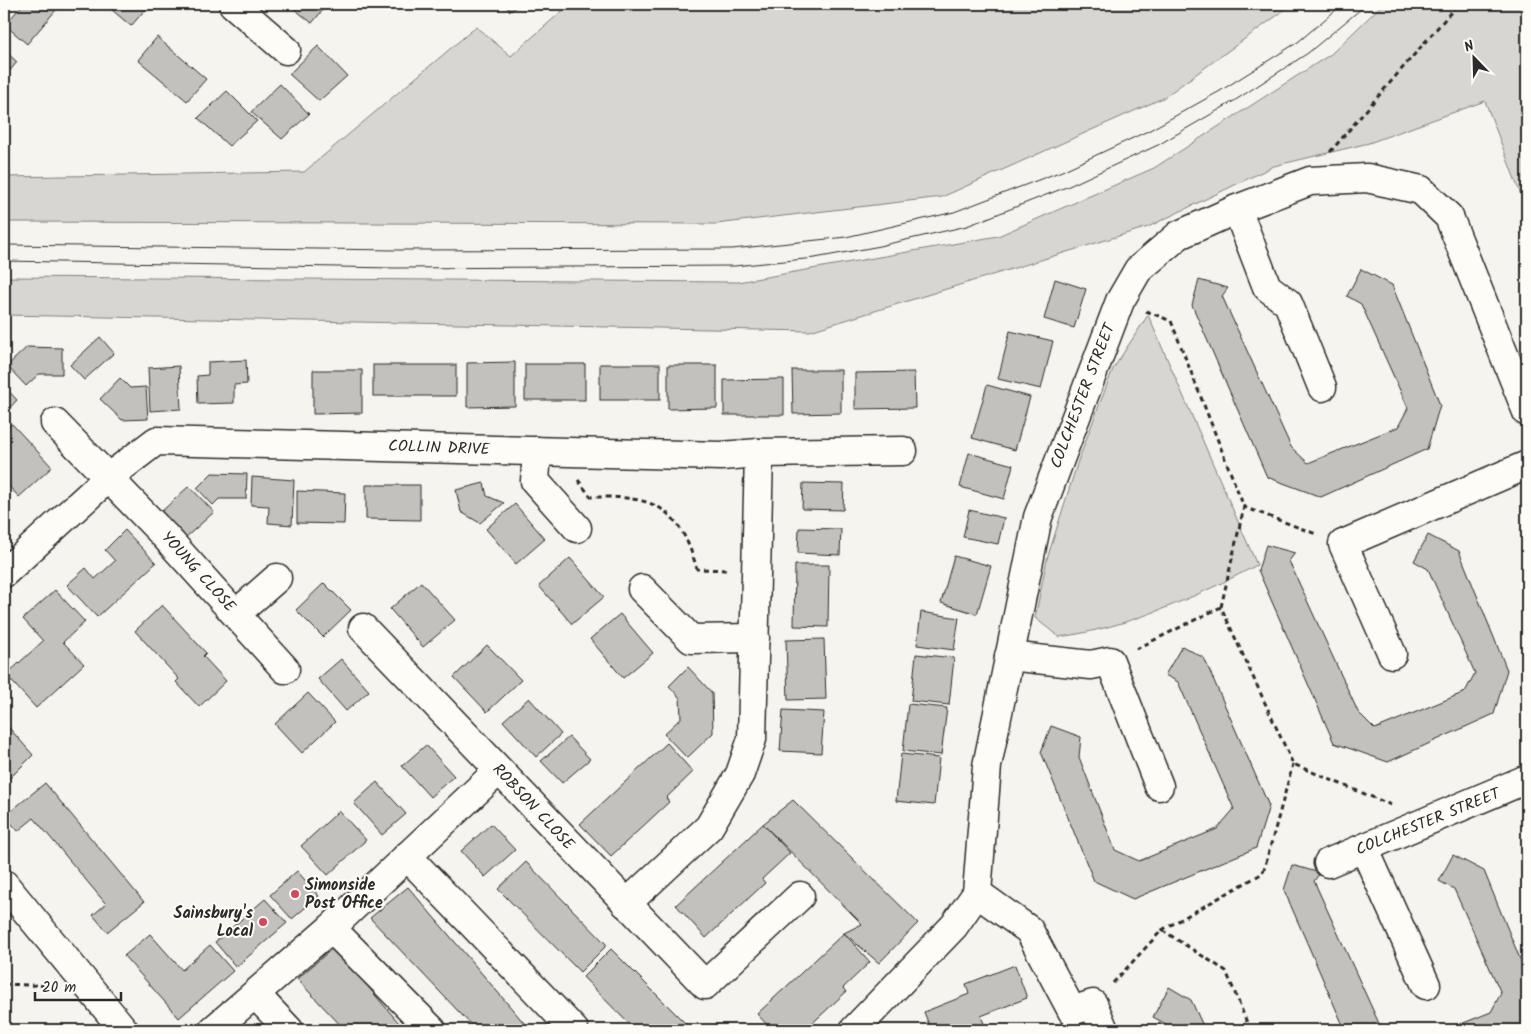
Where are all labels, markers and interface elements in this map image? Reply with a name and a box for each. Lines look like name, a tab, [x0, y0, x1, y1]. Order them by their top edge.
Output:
north arrow	[1448, 32, 1498, 82]
text: N	[1461, 35, 1478, 59]
street label: COLCHESTER STREET	[1044, 318, 1123, 472]
street label: COLLIN DRIVE	[388, 434, 491, 462]
street label: YOUNG CLOSE	[155, 526, 242, 619]
street label: ROBSON CLOSE	[486, 758, 580, 857]
street label: COLCHESTER STREET	[1352, 781, 1505, 862]
place label: Simonside Post Office	[305, 873, 383, 916]
marker: Simonside Post Office	[289, 888, 301, 900]
place label: Sainsbury's Local	[174, 901, 254, 944]
marker: Sainsbury's Local	[257, 916, 269, 928]
scale bar	[35, 969, 121, 1001]
text: 20 m	[42, 976, 76, 1000]

